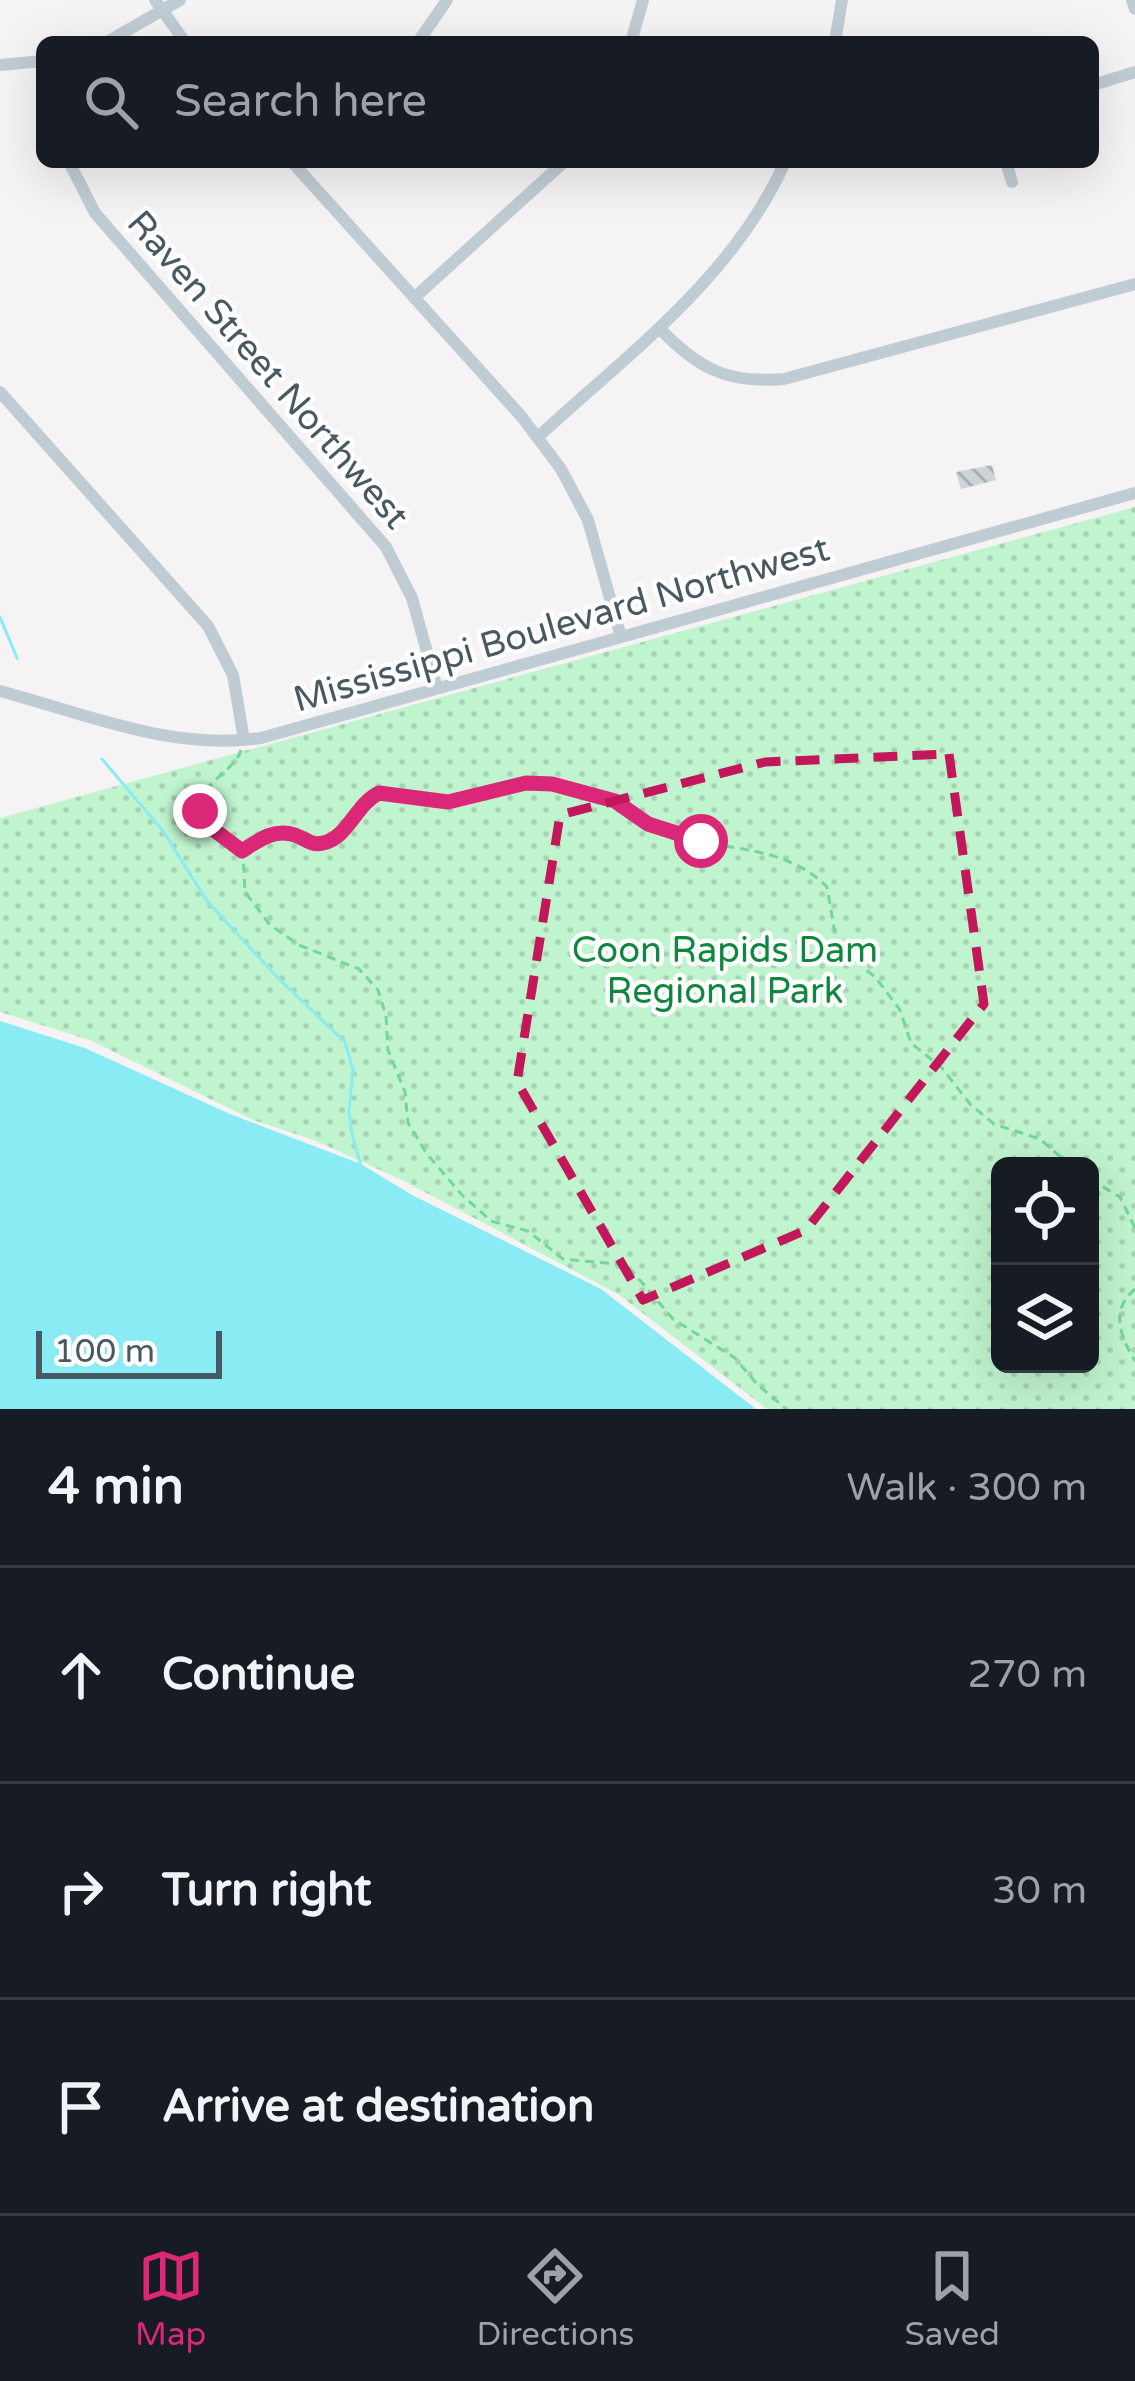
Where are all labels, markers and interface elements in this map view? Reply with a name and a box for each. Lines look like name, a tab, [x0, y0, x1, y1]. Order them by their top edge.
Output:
search box	[36, 36, 1099, 168]
icon: search	[78, 69, 144, 135]
text: Search here	[174, 75, 427, 129]
street label: Raven Street Northwest	[118, 202, 418, 538]
street label: Mississippi Boulevard Northwest	[289, 527, 834, 722]
route end	[173, 784, 227, 838]
route start	[674, 814, 728, 868]
park label: Coon Rapids Dam Regional Park	[572, 929, 878, 1013]
map controls	[991, 1157, 1099, 1373]
button: locate	[991, 1157, 1099, 1265]
button: layers	[991, 1265, 1099, 1373]
scale bar	[36, 1325, 222, 1378]
text: 100 m	[54, 1332, 155, 1371]
text: 4 min	[48, 1456, 184, 1518]
text: Walk · 300 m	[846, 1464, 1087, 1511]
icon: ahead	[48, 1642, 114, 1708]
text: Continue	[162, 1648, 355, 1702]
text: 270 m	[968, 1651, 1087, 1698]
icon: right	[48, 1858, 114, 1924]
text: Turn right	[162, 1864, 371, 1918]
text: 30 m	[992, 1867, 1087, 1914]
icon: arrive	[48, 2074, 114, 2140]
text: Arrive at destination	[162, 2080, 594, 2134]
tab: Map	[135, 2243, 206, 2354]
tab: Directions	[476, 2243, 634, 2354]
tab: Saved	[905, 2243, 1000, 2354]

